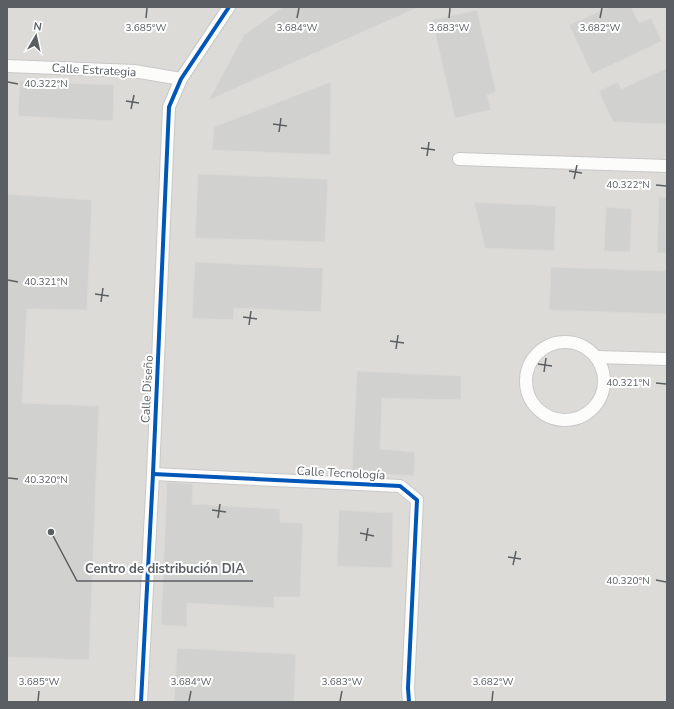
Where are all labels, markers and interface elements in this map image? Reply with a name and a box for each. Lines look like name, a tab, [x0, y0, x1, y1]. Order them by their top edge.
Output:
north arrow	[16, 16, 56, 56]
text: N	[32, 19, 43, 35]
text: 3.685°W	[125, 21, 167, 35]
text: 3.684°W	[276, 21, 318, 35]
text: 3.683°W	[428, 21, 470, 35]
text: 3.682°W	[579, 21, 621, 35]
street label: Calle Estrategia	[51, 60, 137, 80]
text: 40.322°N	[24, 77, 68, 91]
text: 40.322°N	[606, 178, 650, 192]
text: 40.321°N	[24, 275, 68, 289]
street label: Calle Diseño	[137, 354, 157, 423]
text: 40.321°N	[606, 376, 650, 390]
street label: Calle Tecnología	[296, 463, 386, 483]
text: 40.320°N	[24, 473, 68, 487]
callout: Centro de distribución DIA	[77, 556, 253, 581]
text: Centro de distribución DIA	[85, 560, 245, 578]
text: 40.320°N	[606, 574, 650, 588]
text: 3.685°W	[18, 675, 60, 689]
text: 3.684°W	[170, 675, 212, 689]
text: 3.683°W	[321, 675, 363, 689]
text: 3.682°W	[472, 675, 514, 689]

